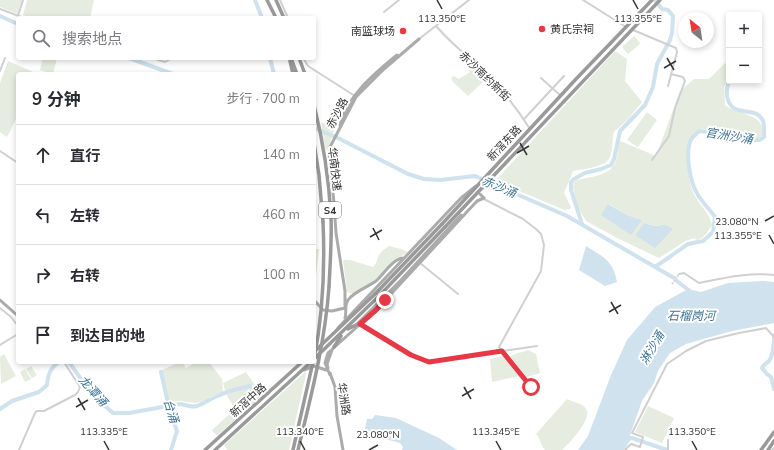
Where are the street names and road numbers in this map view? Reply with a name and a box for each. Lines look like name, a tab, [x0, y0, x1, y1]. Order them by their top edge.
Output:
street label: 赤沙南约新街	[456, 48, 514, 105]
street label: 赤沙路	[323, 95, 352, 131]
street label: 新滘东路	[484, 122, 525, 165]
street label: 华南快速	[324, 146, 345, 192]
road number: S4	[319, 202, 341, 218]
street label: 新滘中路	[227, 380, 270, 421]
street label: 华洲路	[334, 382, 353, 417]

